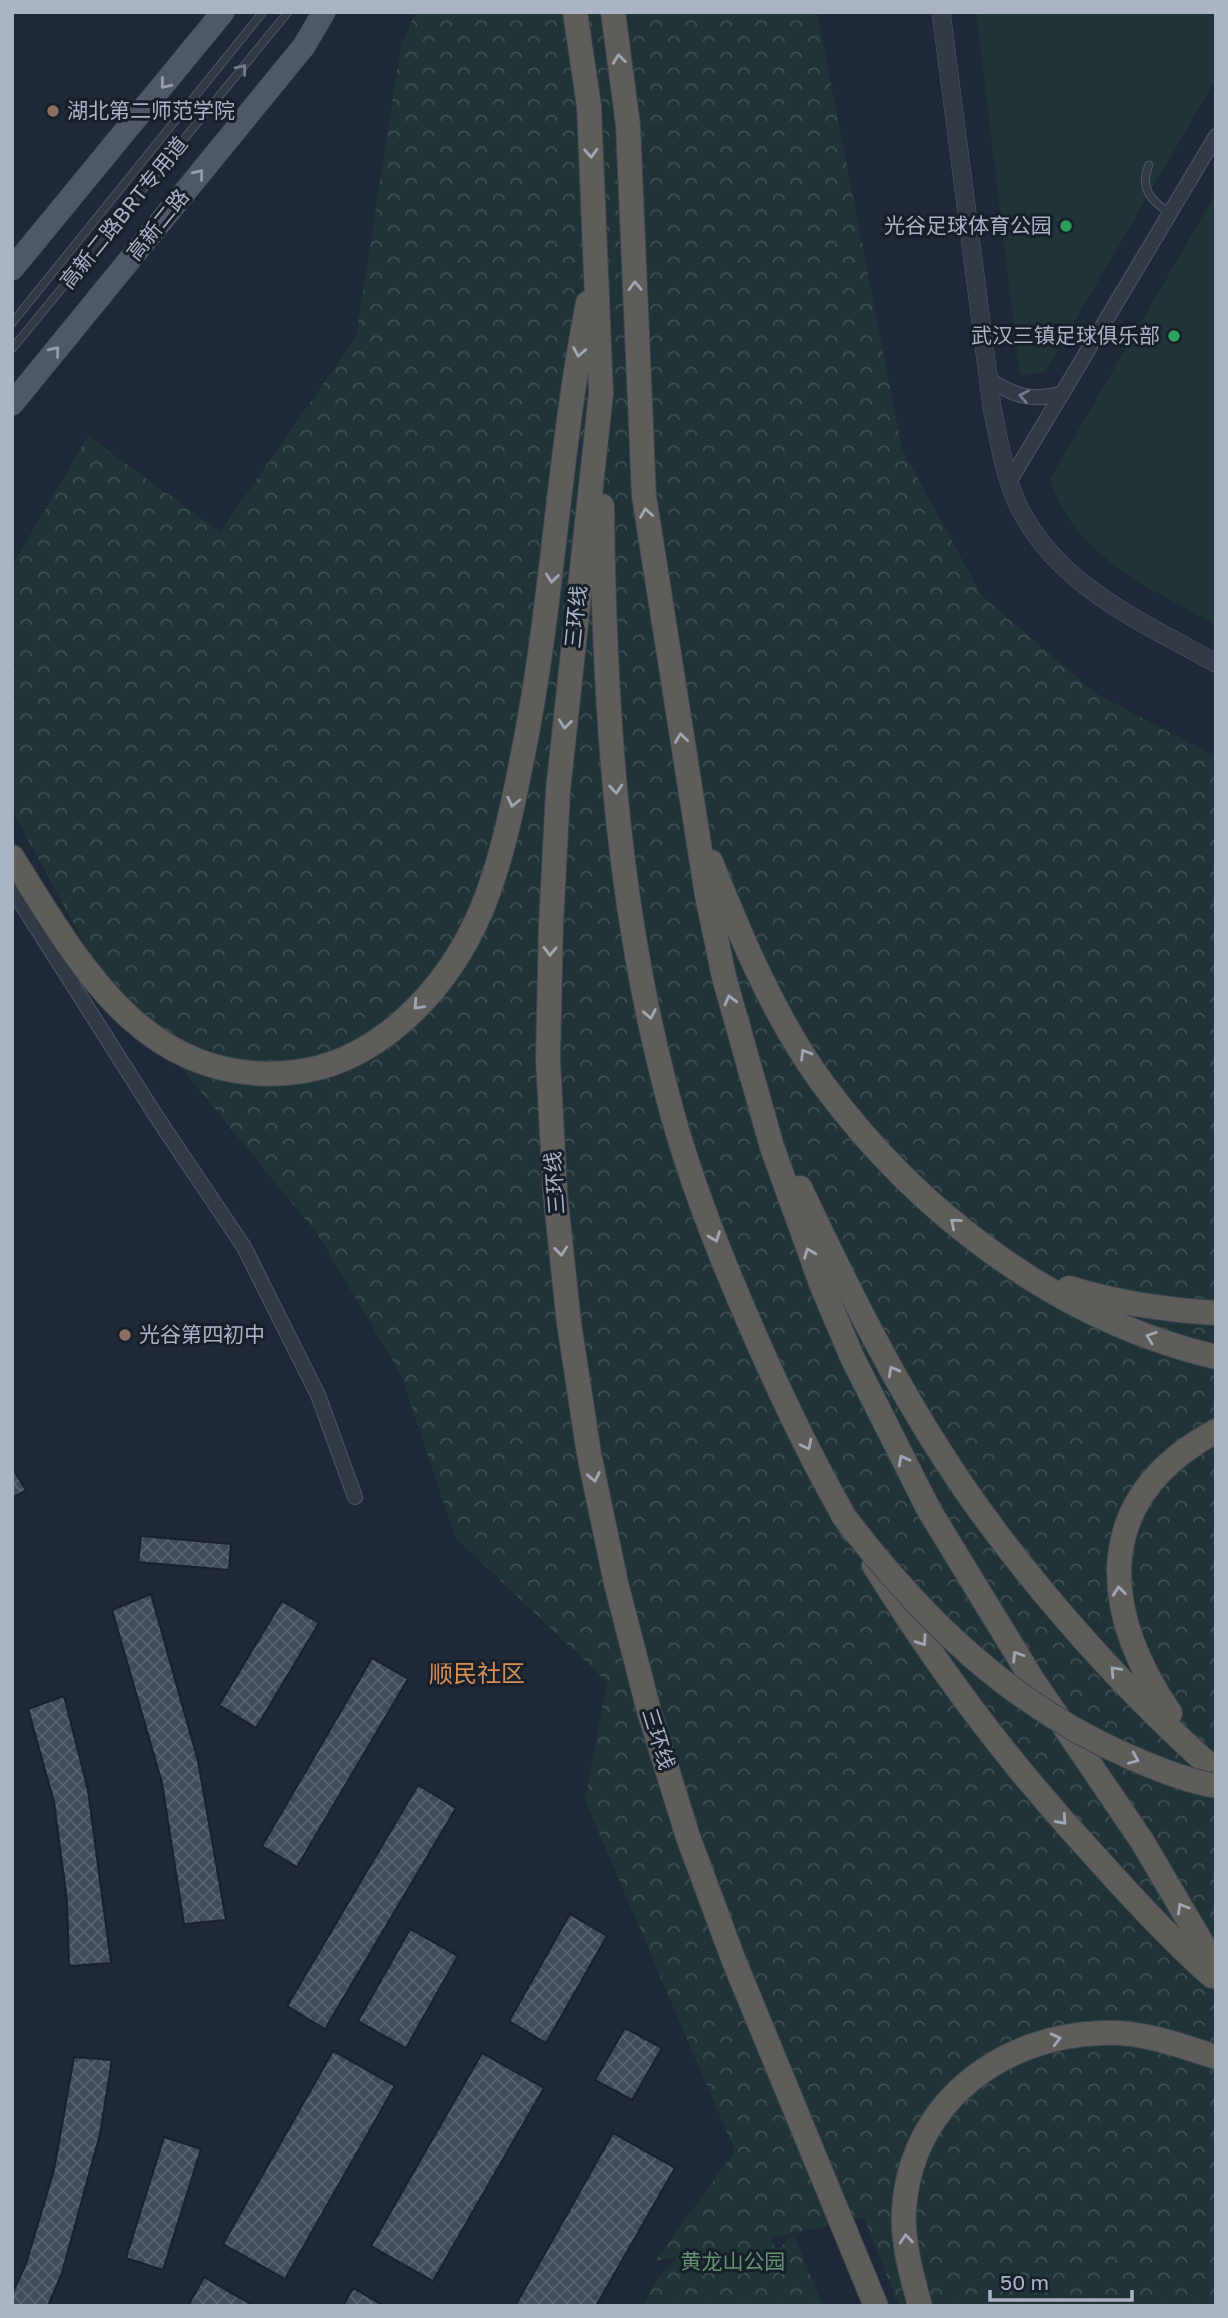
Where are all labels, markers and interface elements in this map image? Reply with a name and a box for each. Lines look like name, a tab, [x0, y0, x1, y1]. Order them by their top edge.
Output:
one-way arrow	[611, 53, 626, 65]
one-way arrow	[233, 64, 246, 76]
one-way arrow	[160, 76, 173, 88]
place label: 湖北第二师范学院	[67, 97, 235, 123]
marker: 湖北第二师范学院	[45, 103, 61, 119]
street label: 高新二路BRT专用道	[55, 132, 193, 294]
one-way arrow	[584, 148, 599, 159]
one-way arrow	[191, 170, 203, 183]
street label: 高新二路	[122, 184, 194, 266]
place label: 光谷足球体育公园	[884, 212, 1052, 238]
marker: 光谷足球体育公园	[1058, 218, 1074, 234]
one-way arrow	[627, 280, 642, 291]
place label: 武汉三镇足球俱乐部	[971, 322, 1160, 348]
marker: 武汉三镇足球俱乐部	[1166, 328, 1182, 344]
one-way arrow	[47, 346, 60, 358]
one-way arrow	[572, 346, 587, 358]
one-way arrow	[1018, 389, 1030, 404]
one-way arrow	[639, 507, 654, 519]
one-way arrow	[545, 573, 560, 584]
street label: 三环线	[559, 584, 591, 650]
one-way arrow	[557, 718, 572, 730]
one-way arrow	[674, 732, 689, 743]
one-way arrow	[608, 784, 623, 795]
one-way arrow	[507, 796, 521, 808]
one-way arrow	[542, 946, 558, 957]
one-way arrow	[724, 994, 738, 1006]
one-way arrow	[414, 997, 426, 1010]
one-way arrow	[641, 1008, 656, 1020]
one-way arrow	[800, 1049, 813, 1062]
street label: 三环线	[539, 1151, 569, 1215]
one-way arrow	[950, 1219, 963, 1232]
one-way arrow	[706, 1231, 720, 1243]
one-way arrow	[554, 1246, 569, 1257]
one-way arrow	[803, 1247, 817, 1259]
place label: 光谷第四初中	[139, 1321, 265, 1347]
marker: 光谷第四初中	[117, 1327, 133, 1343]
one-way arrow	[1145, 1331, 1157, 1345]
one-way arrow	[888, 1366, 901, 1378]
one-way arrow	[799, 1438, 813, 1450]
one-way arrow	[898, 1455, 911, 1467]
one-way arrow	[585, 1471, 600, 1483]
one-way arrow	[1111, 1585, 1126, 1597]
one-way arrow	[914, 1633, 926, 1646]
one-way arrow	[1013, 1651, 1026, 1664]
district label: 顺民社区	[429, 1658, 525, 1687]
one-way arrow	[1111, 1666, 1124, 1679]
street label: 三环线	[637, 1705, 681, 1773]
one-way arrow	[1127, 1751, 1140, 1765]
one-way arrow	[1053, 1812, 1066, 1825]
one-way arrow	[1177, 1903, 1190, 1916]
one-way arrow	[1050, 2032, 1062, 2047]
one-way arrow	[899, 2233, 914, 2244]
park label: 黄龙山公园	[681, 2248, 786, 2274]
scale bar	[990, 2258, 1132, 2302]
text: 50 m	[1000, 2269, 1049, 2295]

